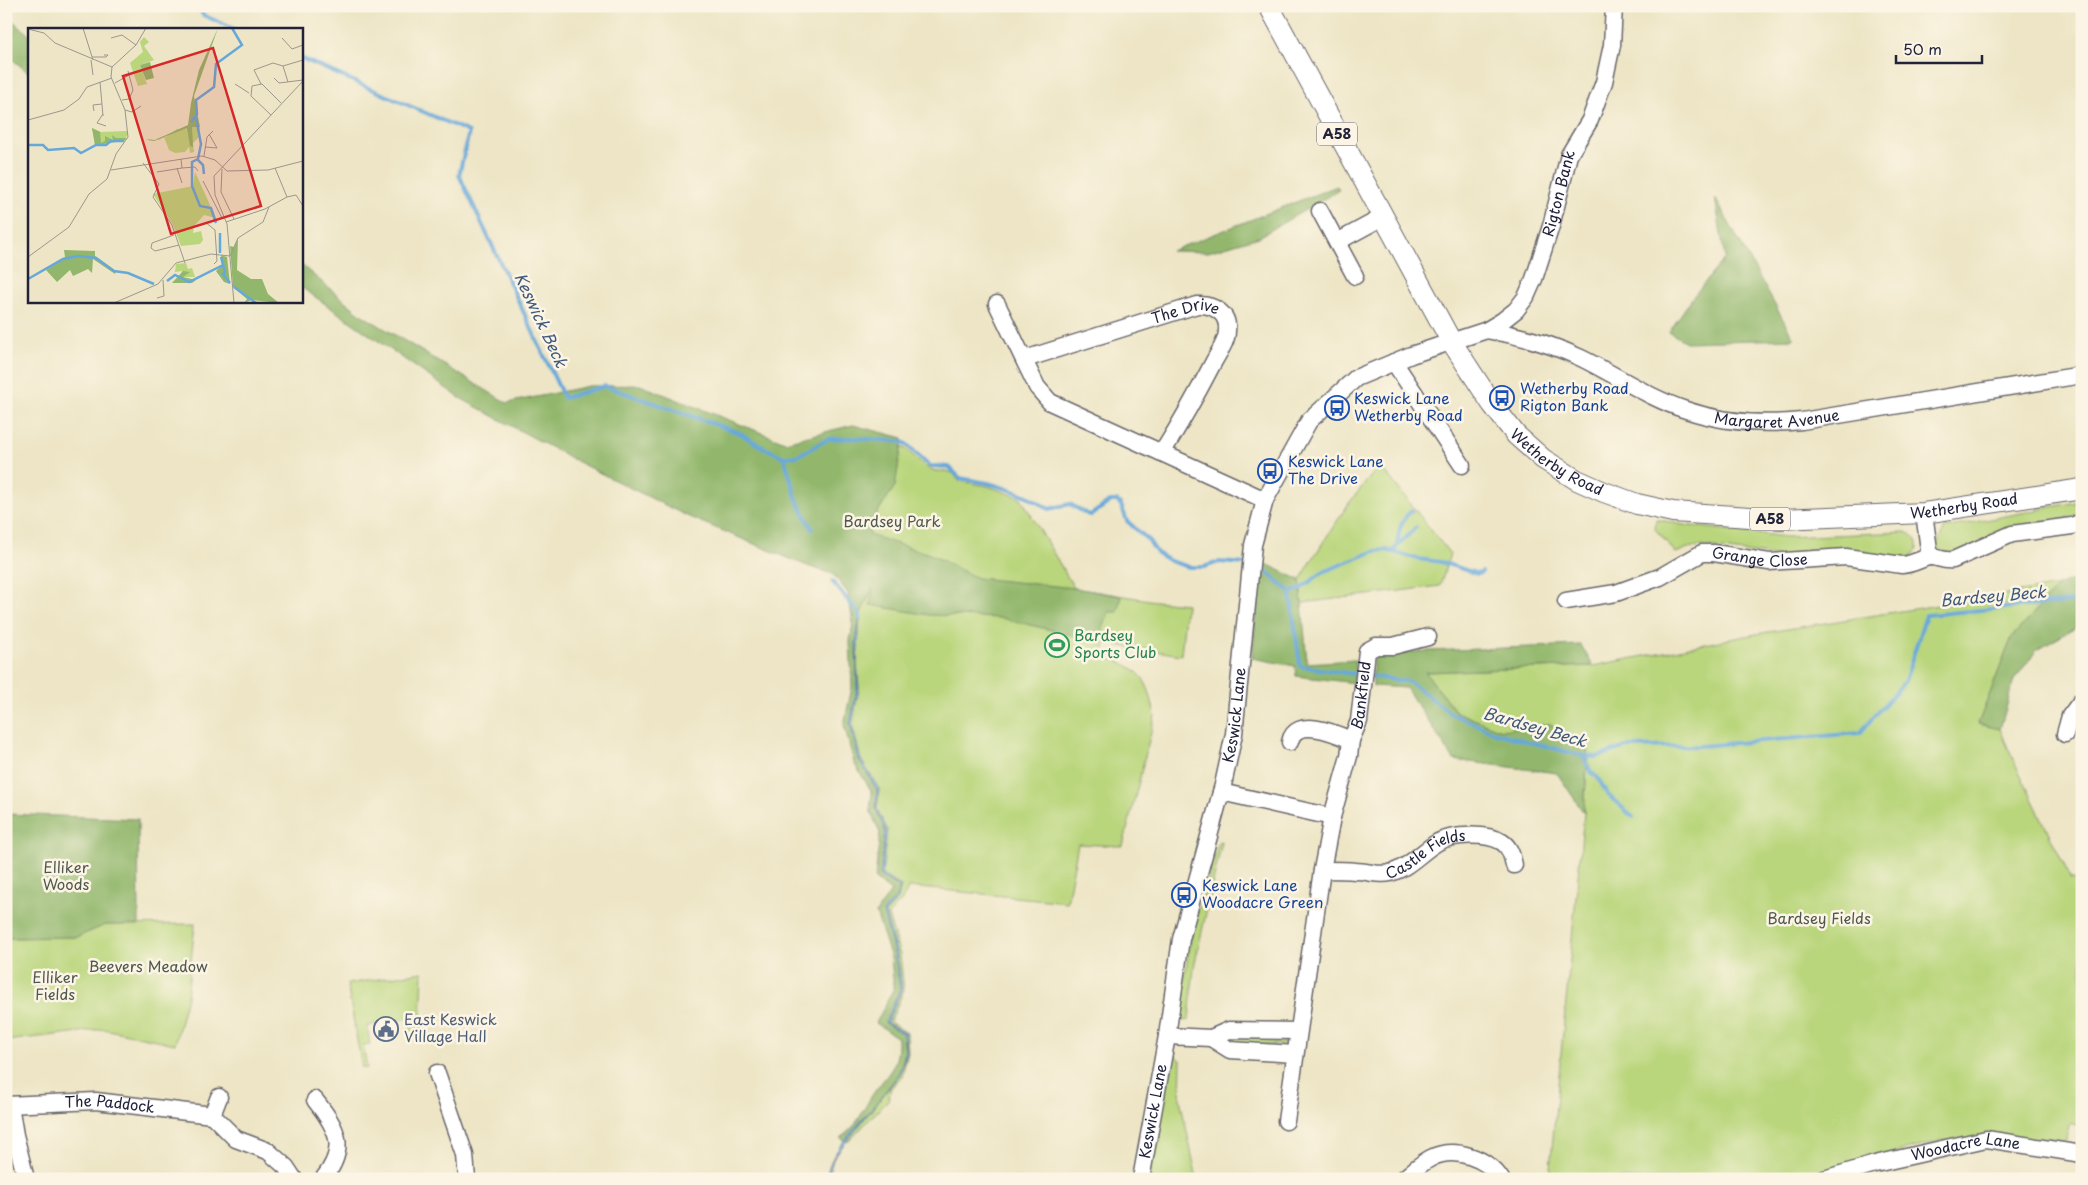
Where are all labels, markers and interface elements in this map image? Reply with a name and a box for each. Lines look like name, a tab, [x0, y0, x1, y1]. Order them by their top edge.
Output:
inset map	[28, 28, 302, 302]
scale bar	[1896, 32, 1982, 64]
text: 50 m	[1903, 37, 1942, 60]
road number: A58	[1317, 122, 1357, 146]
street label: Rigton Bank	[1535, 147, 1580, 239]
water label: Keswick Beck	[509, 268, 575, 372]
street label: The Drive	[1148, 291, 1225, 329]
place label: Wetherby Road Rigton Bank	[1520, 376, 1629, 416]
bus stop icon: Wetherby Road Rigton Bank	[1489, 385, 1515, 411]
place label: Keswick Lane Wetherby Road	[1354, 386, 1463, 426]
bus stop icon: Keswick Lane Wetherby Road	[1324, 395, 1350, 421]
street label: Margaret Avenue	[1713, 402, 1841, 433]
street label: Wetherby Road	[1506, 422, 1608, 500]
place label: Keswick Lane The Drive	[1288, 449, 1384, 489]
bus stop icon: Keswick Lane The Drive	[1257, 458, 1283, 484]
street label: Wetherby Road	[1909, 486, 2019, 524]
road number: A58	[1750, 508, 1790, 530]
park label: Bardsey Park	[843, 509, 941, 532]
street label: Grange Close	[1710, 540, 1808, 572]
water label: Bardsey Beck	[1939, 578, 2048, 612]
place label: Bardsey Sports Club	[1074, 623, 1156, 663]
sports icon: Bardsey Sports Club	[1044, 632, 1070, 658]
street label: Bankfield	[1344, 660, 1376, 732]
street label: Keswick Lane	[1215, 666, 1251, 765]
water label: Bardsey Beck	[1481, 700, 1591, 753]
street label: Castle Fields	[1382, 823, 1466, 884]
park label: Elliker Woods	[43, 855, 90, 895]
place label: Keswick Lane Woodacre Green	[1202, 873, 1324, 913]
bus stop icon: Keswick Lane Woodacre Green	[1171, 882, 1197, 908]
park label: Bardsey Fields	[1767, 906, 1871, 929]
park label: Beevers Meadow	[88, 954, 208, 977]
park label: Elliker Fields	[32, 965, 78, 1005]
place label: East Keswick Village Hall	[404, 1007, 497, 1047]
public building icon: East Keswick Village Hall	[373, 1016, 399, 1042]
street label: Keswick Lane	[1132, 1062, 1172, 1160]
street label: The Paddock	[64, 1088, 156, 1118]
street label: Woodacre Lane	[1908, 1126, 2022, 1166]

